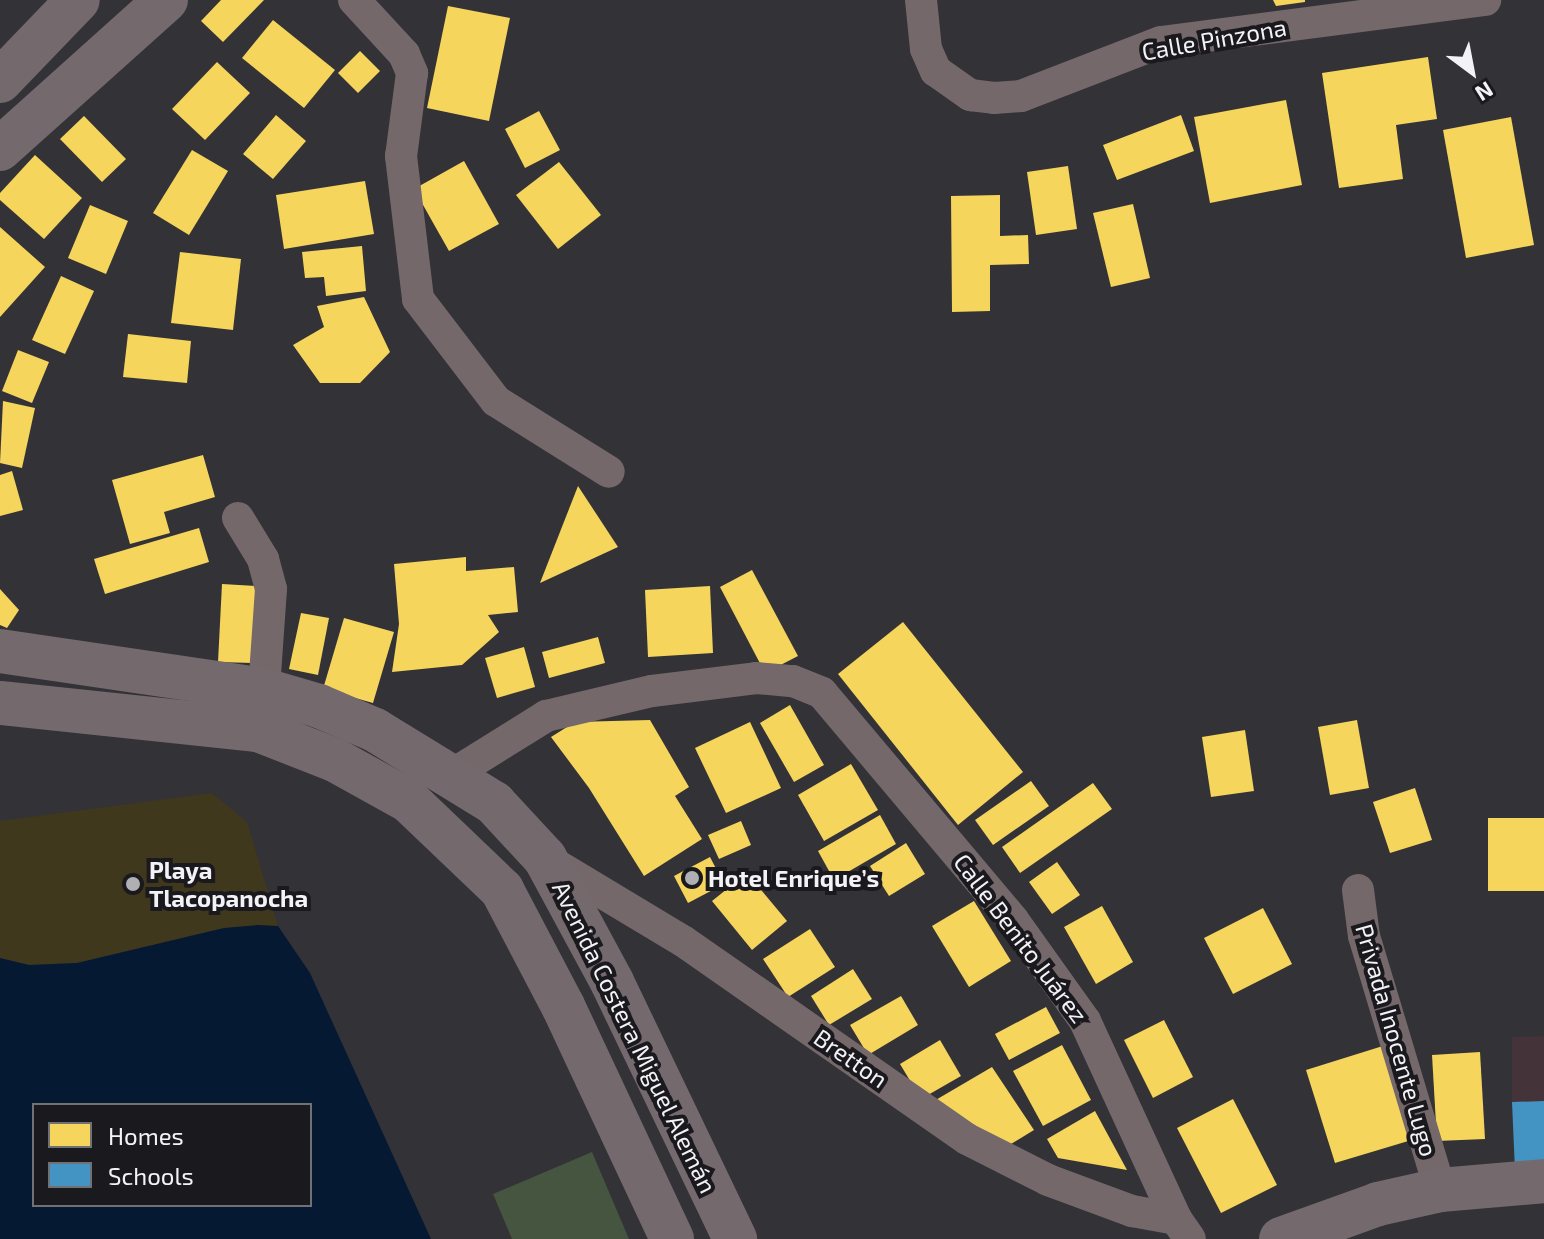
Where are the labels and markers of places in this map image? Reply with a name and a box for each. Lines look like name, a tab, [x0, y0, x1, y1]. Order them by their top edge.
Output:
place label: Playa Tlacopanocha	[149, 856, 308, 912]
place label: Hotel Enrique’s	[708, 864, 880, 892]
marker: Hotel Enrique’s	[683, 869, 701, 887]
marker: Playa Tlacopanocha	[124, 875, 142, 893]

